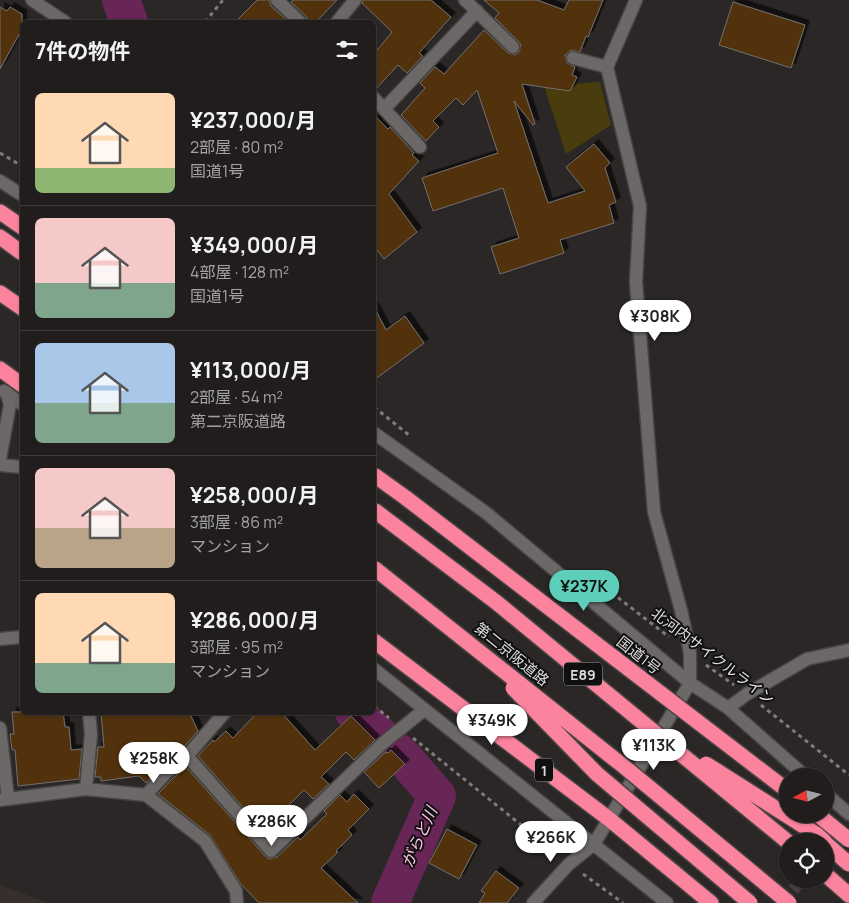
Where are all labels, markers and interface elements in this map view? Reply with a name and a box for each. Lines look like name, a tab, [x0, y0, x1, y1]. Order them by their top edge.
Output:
icon: filters	[333, 36, 361, 64]
text: 7件の物件	[35, 37, 130, 65]
text: ¥237,000/月	[190, 106, 316, 134]
icon: home	[75, 113, 135, 173]
text: 2部屋 · 80 m²	[190, 136, 283, 158]
text: 国道1号	[190, 160, 244, 182]
text: ¥349,000/月	[190, 231, 318, 259]
icon: home	[75, 238, 135, 298]
text: 4部屋 · 128 m²	[190, 261, 289, 283]
text: 国道1号	[190, 285, 244, 307]
pin: ¥308K	[620, 300, 690, 342]
text: ¥308K	[630, 305, 680, 327]
text: ¥113,000/月	[190, 356, 311, 384]
icon: home	[75, 363, 135, 423]
text: 2部屋 · 54 m²	[190, 386, 283, 408]
text: 第二京阪道路	[190, 410, 286, 432]
text: ¥258,000/月	[190, 481, 318, 509]
icon: home	[75, 488, 135, 548]
text: 3部屋 · 86 m²	[190, 511, 283, 533]
text: マンション	[190, 535, 270, 557]
pin: ¥237K	[549, 570, 619, 612]
text: ¥237K	[560, 575, 608, 597]
street label: 北河内サイクルライン	[647, 603, 779, 709]
text: ¥286,000/月	[190, 606, 319, 634]
icon: home	[75, 613, 135, 673]
street label: 第二京阪道路	[470, 618, 554, 690]
street label: 国道1号	[612, 631, 666, 679]
text: 3部屋 · 95 m²	[190, 636, 283, 658]
text: マンション	[190, 660, 270, 682]
road number: E89	[564, 662, 602, 686]
pin: ¥349K	[457, 704, 527, 746]
text: ¥349K	[468, 709, 516, 731]
pin: ¥113K	[619, 728, 689, 771]
text: ¥113K	[632, 734, 676, 756]
pin: ¥258K	[119, 742, 189, 784]
text: ¥258K	[130, 747, 178, 769]
road number: 1	[535, 758, 553, 782]
north arrow	[779, 768, 834, 822]
map controls	[779, 768, 834, 888]
water label: がらと川	[396, 801, 443, 871]
pin: ¥286K	[237, 804, 307, 847]
text: ¥286K	[247, 810, 297, 832]
pin: ¥266K	[516, 820, 586, 863]
text: ¥266K	[526, 826, 576, 848]
button: locate	[779, 833, 834, 888]

